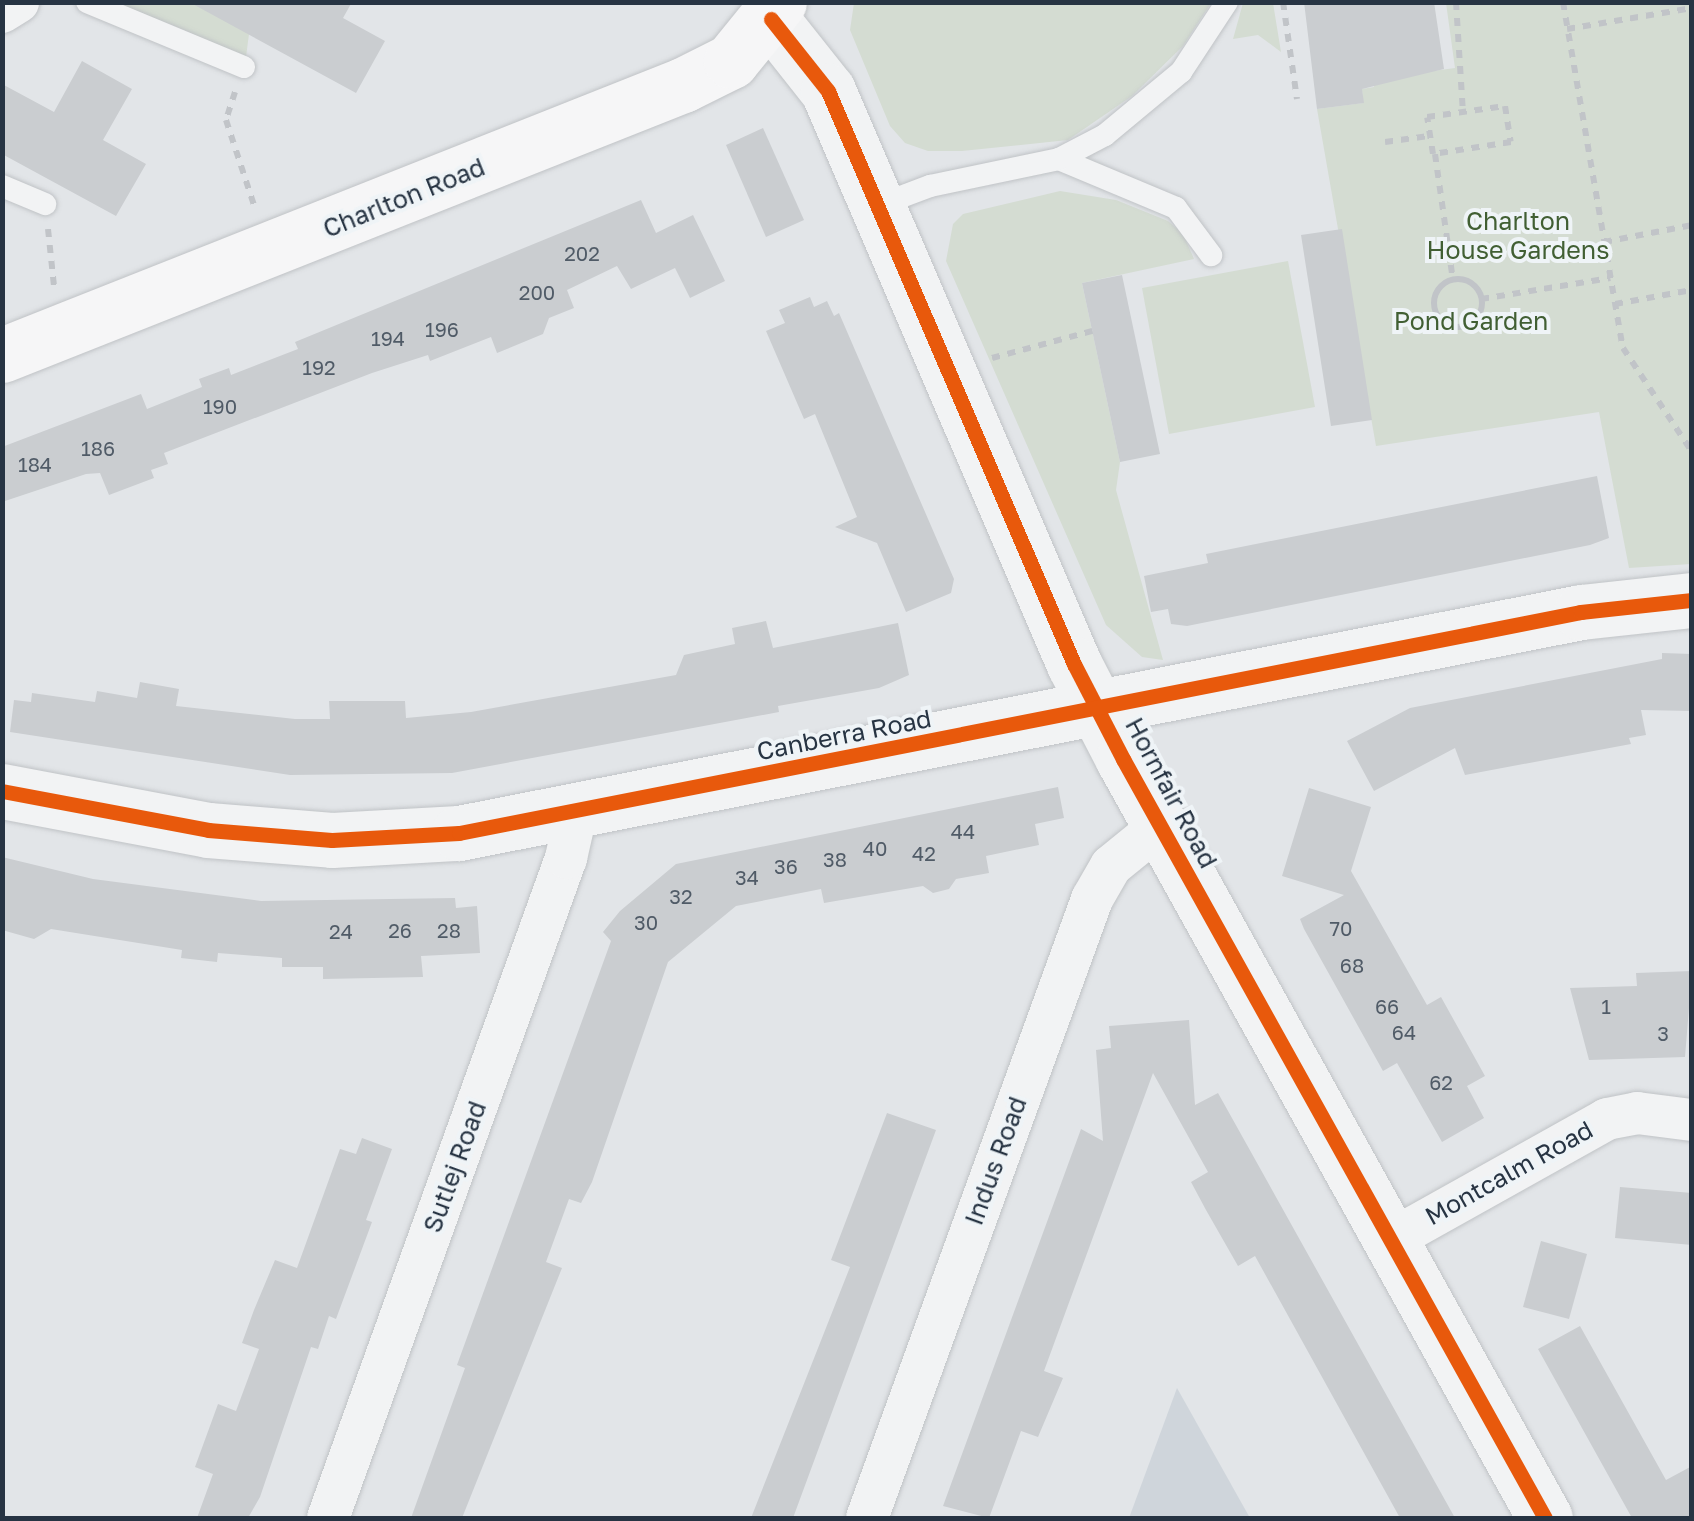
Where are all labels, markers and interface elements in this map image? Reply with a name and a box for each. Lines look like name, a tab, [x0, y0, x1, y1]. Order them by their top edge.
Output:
street label: Charlton Road	[319, 152, 489, 244]
park label: Charlton House Gardens	[1427, 207, 1609, 266]
house number: 202	[564, 241, 600, 265]
house number: 200	[519, 280, 555, 304]
park label: Pond Garden	[1394, 306, 1548, 336]
house number: 196	[425, 317, 459, 341]
house number: 194	[371, 326, 405, 350]
house number: 192	[302, 355, 336, 379]
house number: 190	[203, 394, 237, 418]
house number: 186	[81, 436, 115, 460]
house number: 184	[18, 452, 52, 476]
street label: Canberra Road	[754, 703, 934, 767]
street label: Hornfair Road	[1119, 713, 1223, 873]
house number: 44	[951, 819, 975, 843]
house number: 40	[863, 836, 887, 860]
house number: 42	[912, 841, 936, 865]
house number: 38	[823, 847, 847, 871]
house number: 36	[774, 854, 798, 878]
house number: 34	[735, 865, 759, 889]
house number: 32	[669, 884, 693, 908]
house number: 30	[634, 910, 658, 934]
house number: 70	[1330, 916, 1352, 940]
house number: 26	[388, 918, 412, 942]
house number: 28	[437, 918, 461, 942]
house number: 24	[329, 919, 353, 943]
house number: 68	[1340, 953, 1364, 977]
house number: 66	[1375, 994, 1399, 1018]
house number: 1	[1601, 994, 1611, 1018]
house number: 64	[1392, 1020, 1416, 1044]
house number: 3	[1657, 1021, 1669, 1045]
house number: 62	[1429, 1070, 1453, 1094]
street label: Indus Road	[959, 1093, 1033, 1229]
street label: Sutlej Road	[417, 1097, 493, 1237]
street label: Montcalm Road	[1420, 1115, 1598, 1231]

